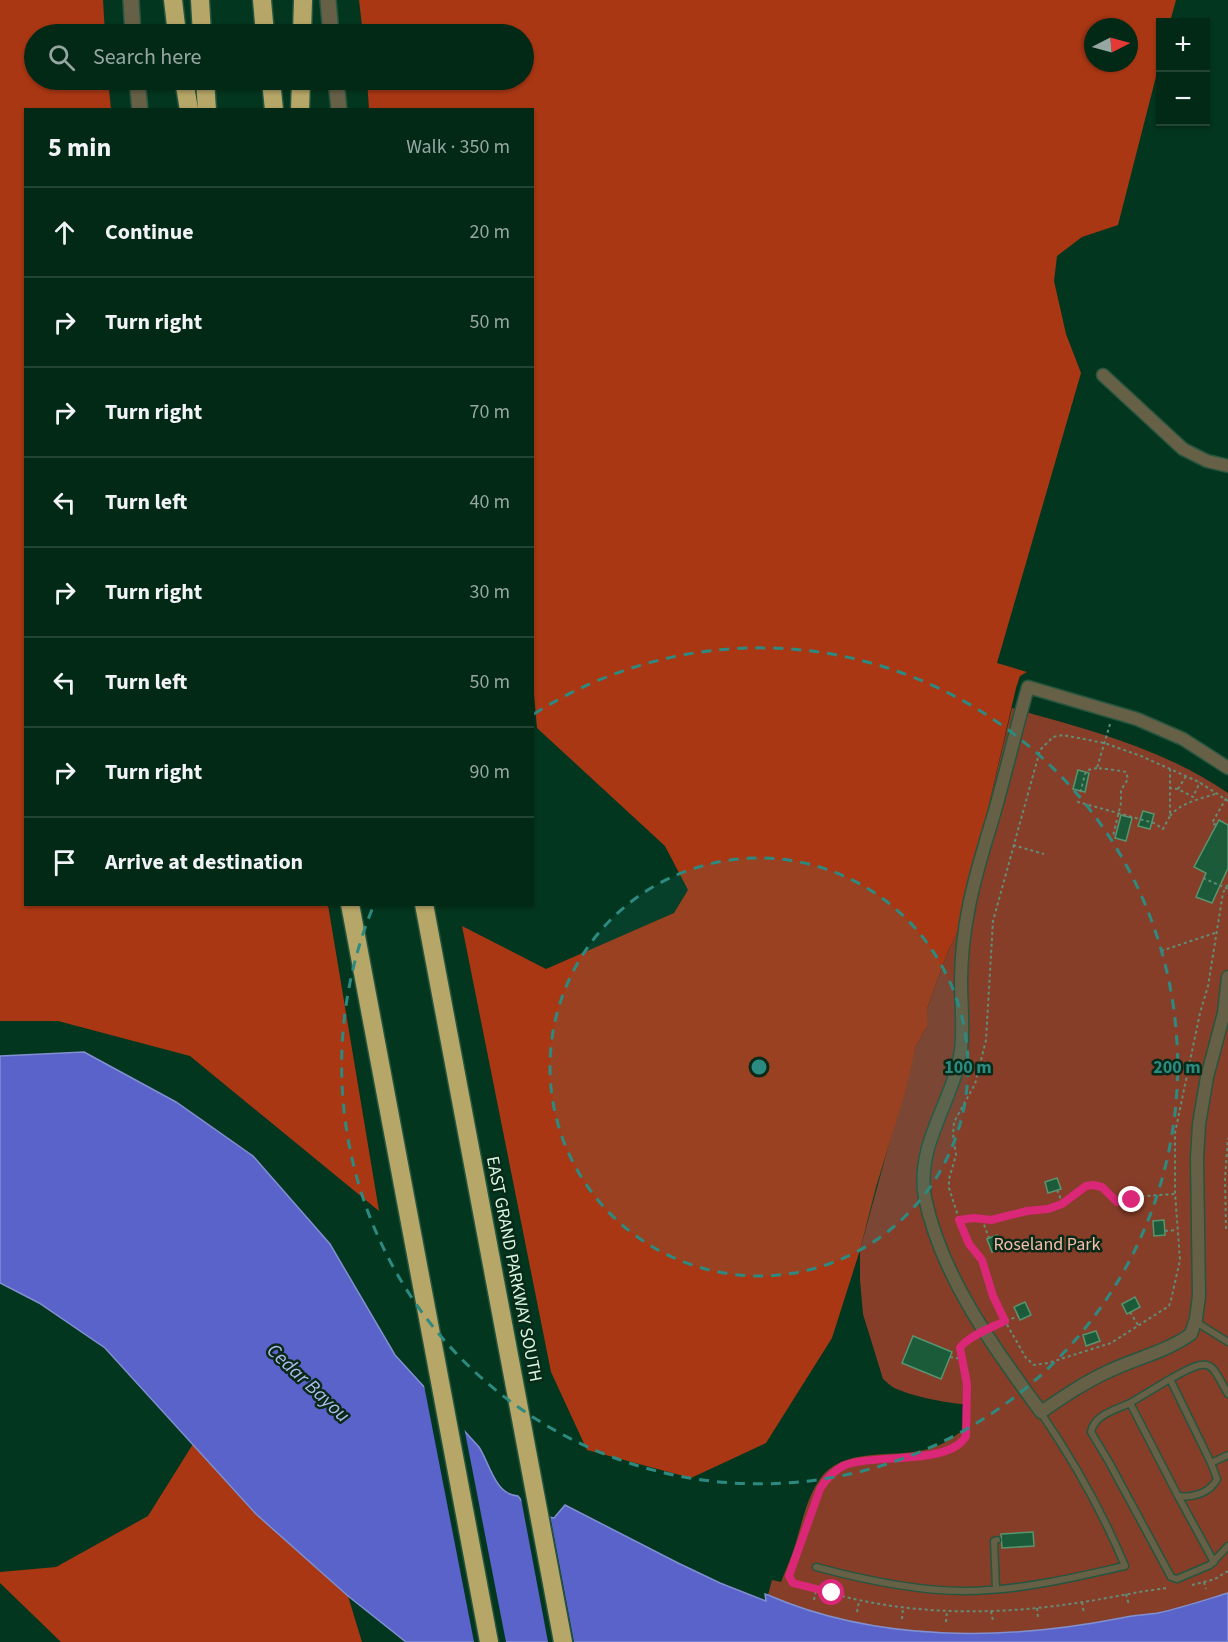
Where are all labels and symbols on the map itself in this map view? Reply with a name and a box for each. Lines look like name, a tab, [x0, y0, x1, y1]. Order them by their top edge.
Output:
north arrow	[1084, 18, 1138, 72]
text: 100 m	[944, 1055, 992, 1080]
text: 200 m	[1153, 1055, 1201, 1080]
centre of rings	[749, 1057, 769, 1077]
street label: EAST GRAND PARKWAY SOUTH	[480, 1154, 548, 1384]
route end	[1118, 1186, 1144, 1212]
park label: Roseland Park	[994, 1232, 1101, 1257]
water label: Cedar Bayou	[260, 1337, 356, 1429]
route start	[818, 1579, 844, 1605]

